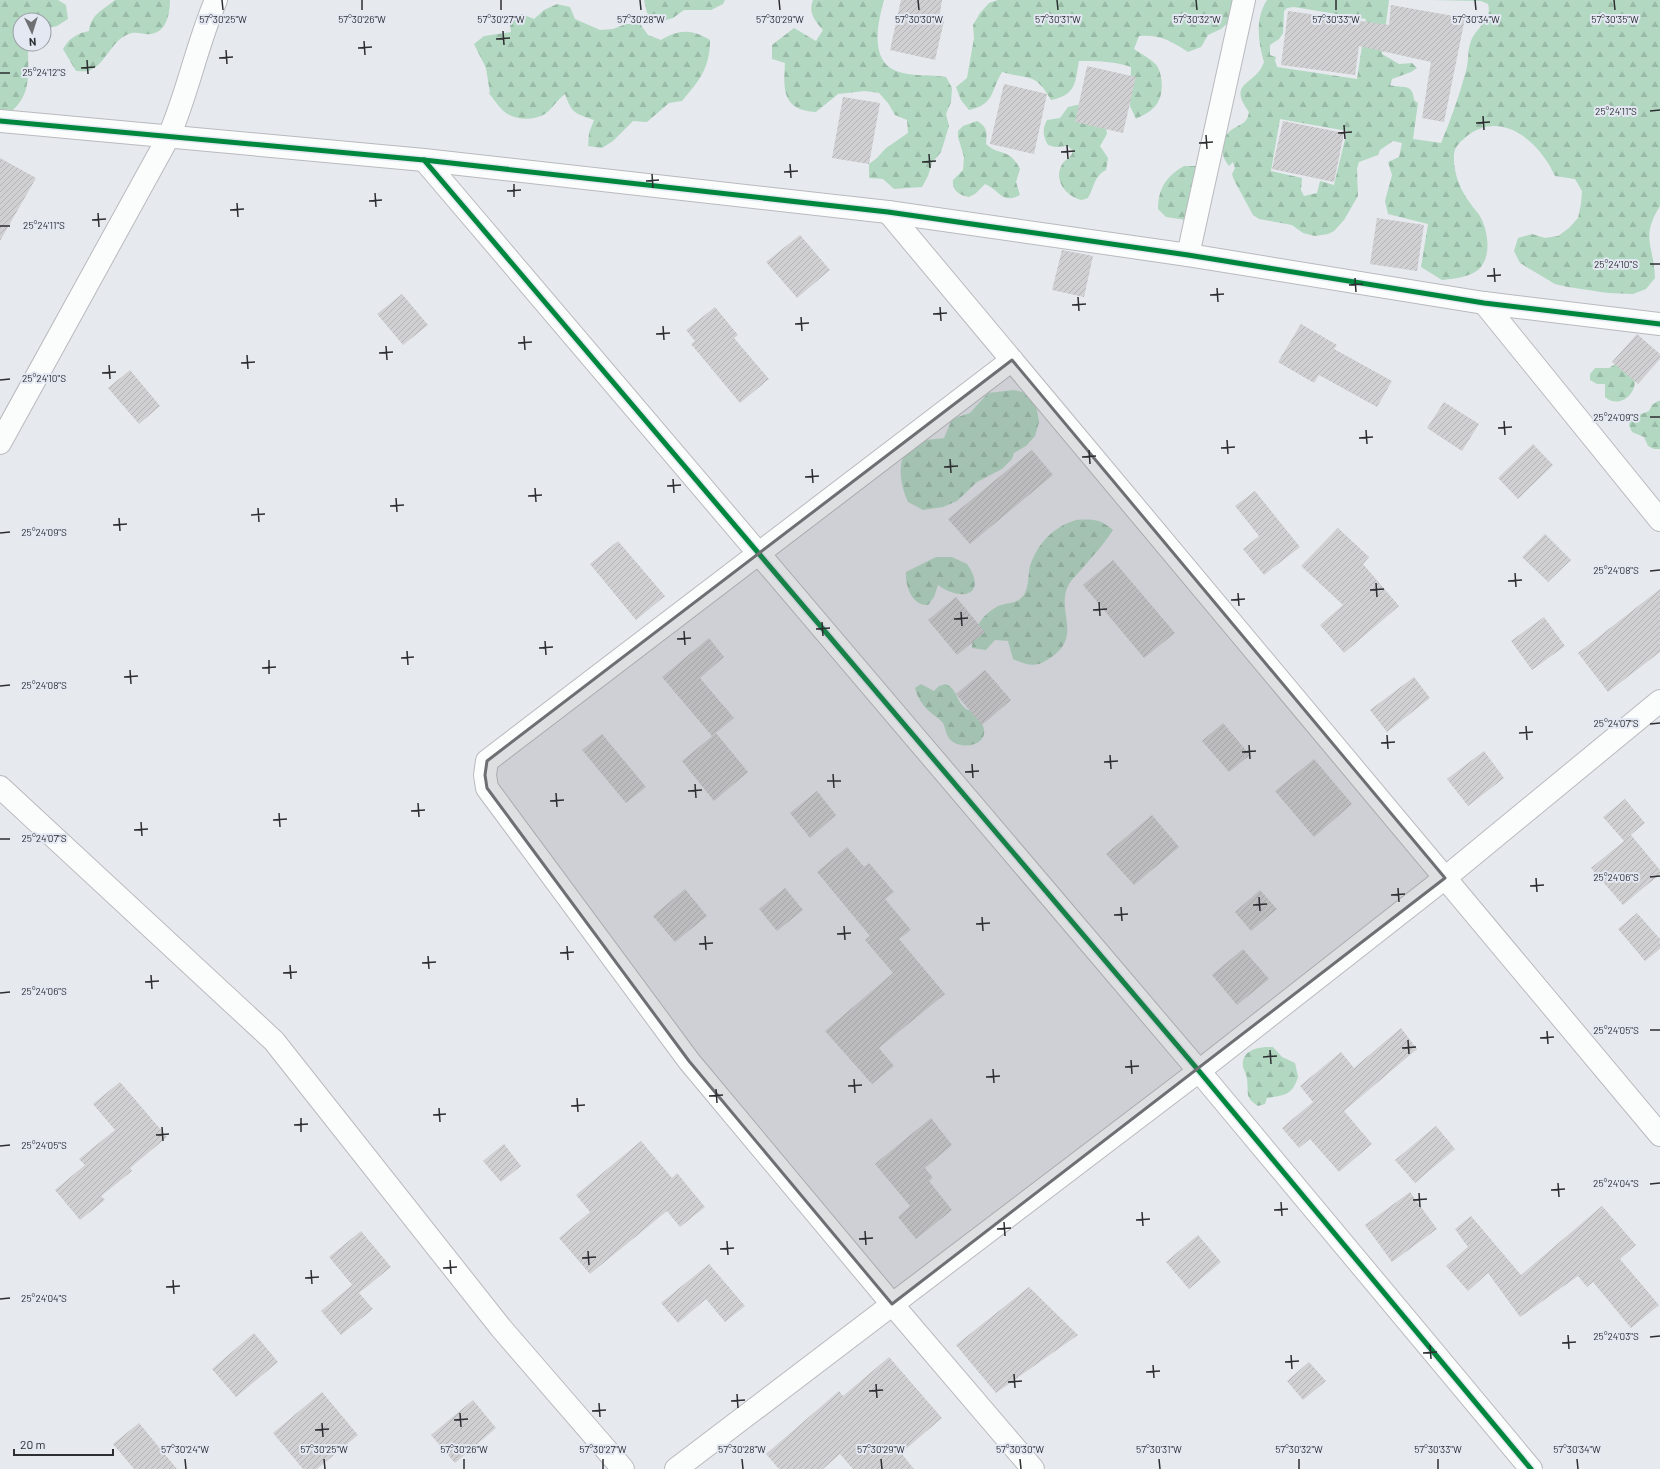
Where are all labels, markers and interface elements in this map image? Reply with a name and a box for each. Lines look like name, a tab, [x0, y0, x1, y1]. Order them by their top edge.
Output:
north arrow	[12, 12, 52, 52]
text: 57°30'25"W	[199, 13, 247, 25]
text: 57°30'26"W	[338, 13, 386, 25]
text: 57°30'27"W	[477, 13, 525, 25]
text: 57°30'28"W	[617, 13, 665, 25]
text: 57°30'29"W	[756, 13, 804, 25]
text: 57°30'30"W	[895, 13, 943, 25]
text: 57°30'31"W	[1035, 13, 1081, 25]
text: 57°30'32"W	[1173, 13, 1221, 25]
text: 57°30'33"W	[1312, 13, 1360, 25]
text: 57°30'34"W	[1452, 13, 1500, 25]
text: 57°30'35"W	[1591, 13, 1639, 25]
text: N	[29, 36, 37, 49]
text: 25°24'12"S	[22, 66, 66, 78]
text: 25°24'11"S	[1595, 105, 1637, 117]
text: 25°24'11"S	[23, 219, 65, 231]
text: 25°24'10"S	[1594, 258, 1638, 270]
text: 25°24'10"S	[22, 372, 66, 384]
text: 25°24'09"S	[1593, 411, 1639, 423]
text: 25°24'09"S	[21, 526, 67, 538]
text: 25°24'08"S	[1593, 564, 1639, 576]
text: 25°24'08"S	[21, 679, 67, 691]
text: 25°24'07"S	[1593, 717, 1639, 729]
text: 25°24'07"S	[21, 832, 67, 844]
text: 25°24'06"S	[1593, 871, 1639, 883]
text: 25°24'06"S	[21, 985, 67, 997]
text: 25°24'05"S	[1593, 1024, 1639, 1036]
text: 25°24'05"S	[21, 1139, 67, 1151]
text: 25°24'04"S	[1593, 1177, 1639, 1189]
text: 25°24'04"S	[21, 1292, 67, 1304]
text: 25°24'03"S	[1593, 1330, 1639, 1342]
scale bar	[14, 1431, 113, 1457]
text: 20 m	[20, 1437, 46, 1451]
text: 57°30'24"W	[161, 1443, 209, 1455]
text: 57°30'25"W	[300, 1443, 348, 1455]
text: 57°30'26"W	[440, 1443, 488, 1455]
text: 57°30'27"W	[579, 1443, 627, 1455]
text: 57°30'28"W	[718, 1443, 766, 1455]
text: 57°30'29"W	[857, 1443, 905, 1455]
text: 57°30'30"W	[996, 1443, 1044, 1455]
text: 57°30'31"W	[1136, 1443, 1182, 1455]
text: 57°30'32"W	[1275, 1443, 1323, 1455]
text: 57°30'33"W	[1414, 1443, 1462, 1455]
text: 57°30'34"W	[1553, 1443, 1601, 1455]

